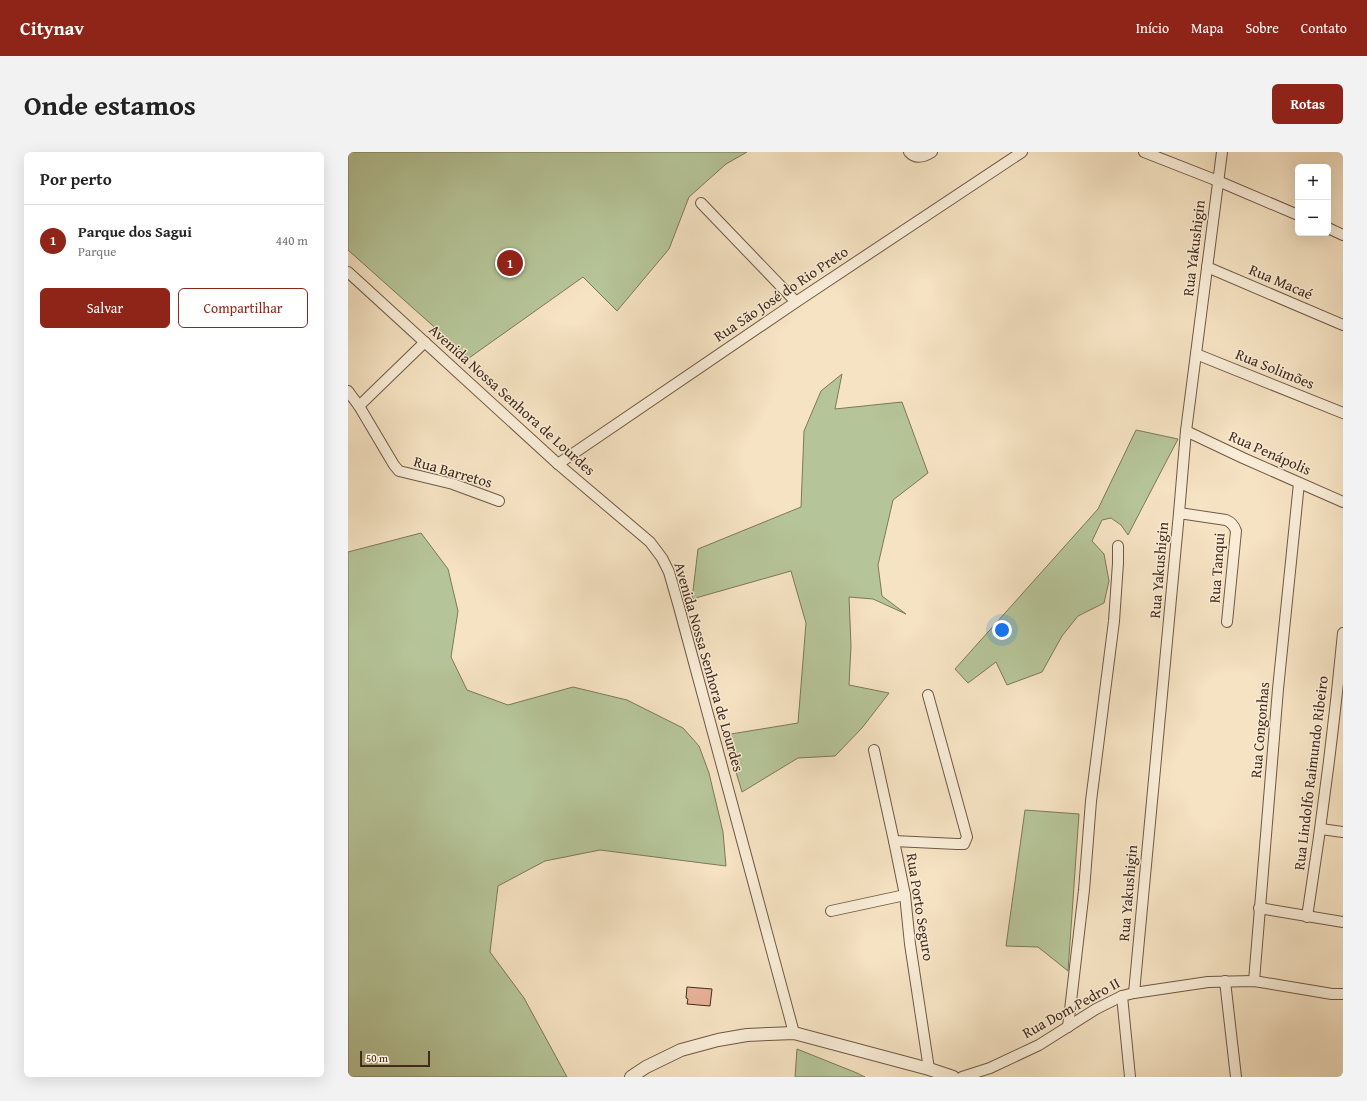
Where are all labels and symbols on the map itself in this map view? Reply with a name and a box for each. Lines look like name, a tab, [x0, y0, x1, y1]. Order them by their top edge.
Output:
street label: Rua Yakushigin	[1177, 198, 1210, 297]
street label: Rua São José do Rio Preto	[709, 241, 852, 346]
pin: 1	[497, 248, 523, 278]
street label: Rua Macaé	[1246, 259, 1316, 304]
street label: Avenida Nossa Senhora de Lourdes	[425, 319, 600, 480]
street label: Rua Solimões	[1233, 343, 1318, 394]
street label: Rua Penápolis	[1226, 425, 1315, 480]
street label: Rua Barretos	[411, 450, 495, 493]
street label: Rua Yakushigin	[1144, 520, 1173, 619]
street label: Rua Tanqui	[1204, 532, 1229, 604]
street label: Avenida Nossa Senhora de Lourdes	[669, 560, 750, 774]
your location	[992, 620, 1012, 640]
street label: Rua Lindolfo Raimundo Ribeiro	[1288, 674, 1333, 871]
street label: Rua Congonhas	[1245, 681, 1274, 779]
street label: Rua Yakushigin	[1113, 843, 1142, 942]
street label: Rua Porto Seguro	[902, 852, 939, 963]
street label: Rua Dom Pedro II	[1018, 972, 1123, 1043]
scale bar	[360, 1049, 430, 1068]

